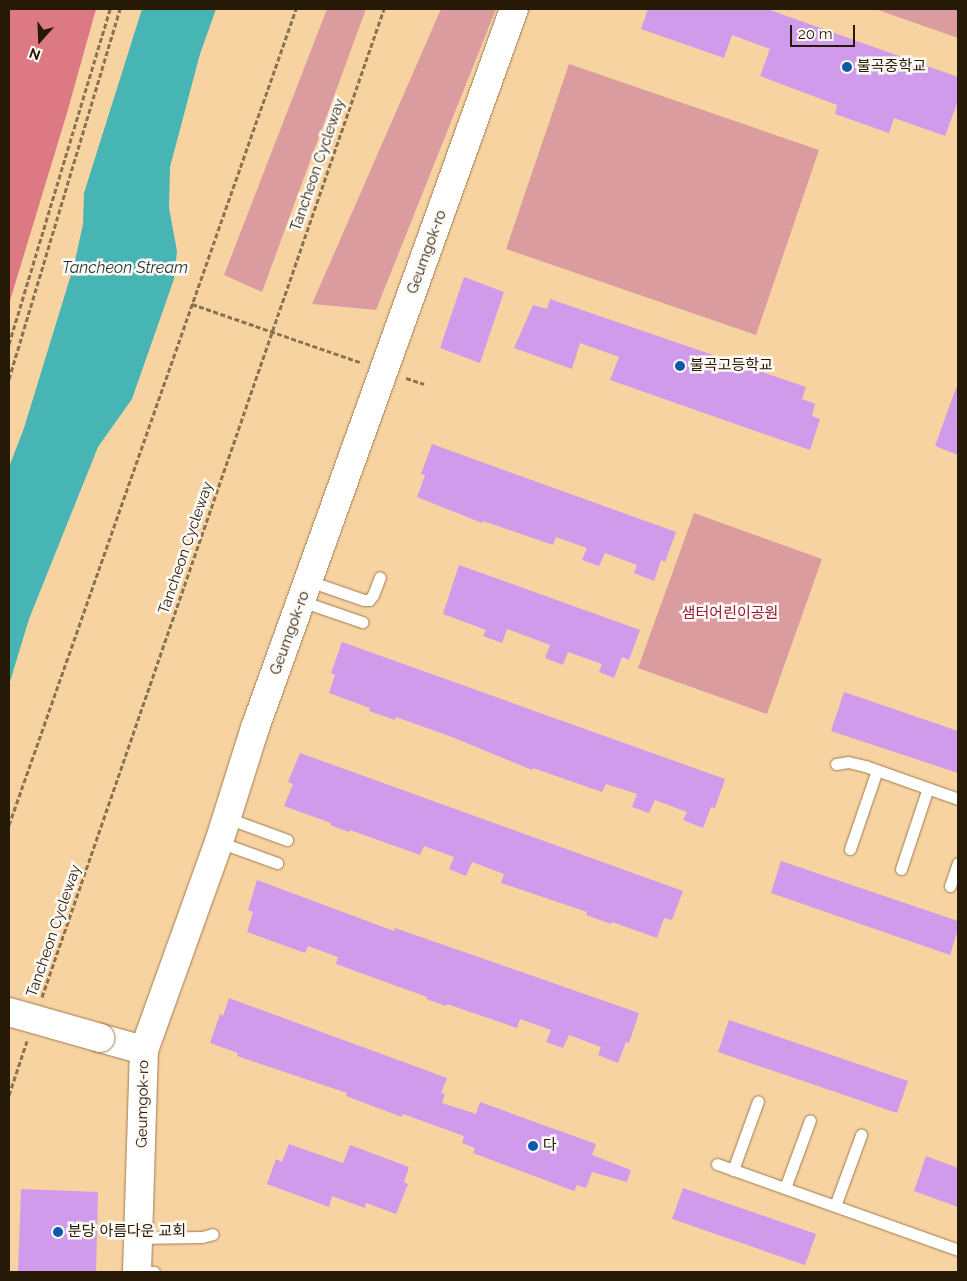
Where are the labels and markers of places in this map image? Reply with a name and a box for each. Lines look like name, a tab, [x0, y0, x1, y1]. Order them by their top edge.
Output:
place label: 불곡중학교	[857, 58, 926, 76]
marker: 불곡중학교	[841, 61, 853, 73]
place label: 불곡고등학교	[690, 357, 773, 375]
marker: 불곡고등학교	[674, 360, 686, 372]
place label: 다	[543, 1137, 557, 1155]
marker: 다	[527, 1140, 539, 1152]
place label: 분당 아름다운 교회	[68, 1223, 186, 1241]
marker: 분당 아름다운 교회	[52, 1226, 64, 1238]

